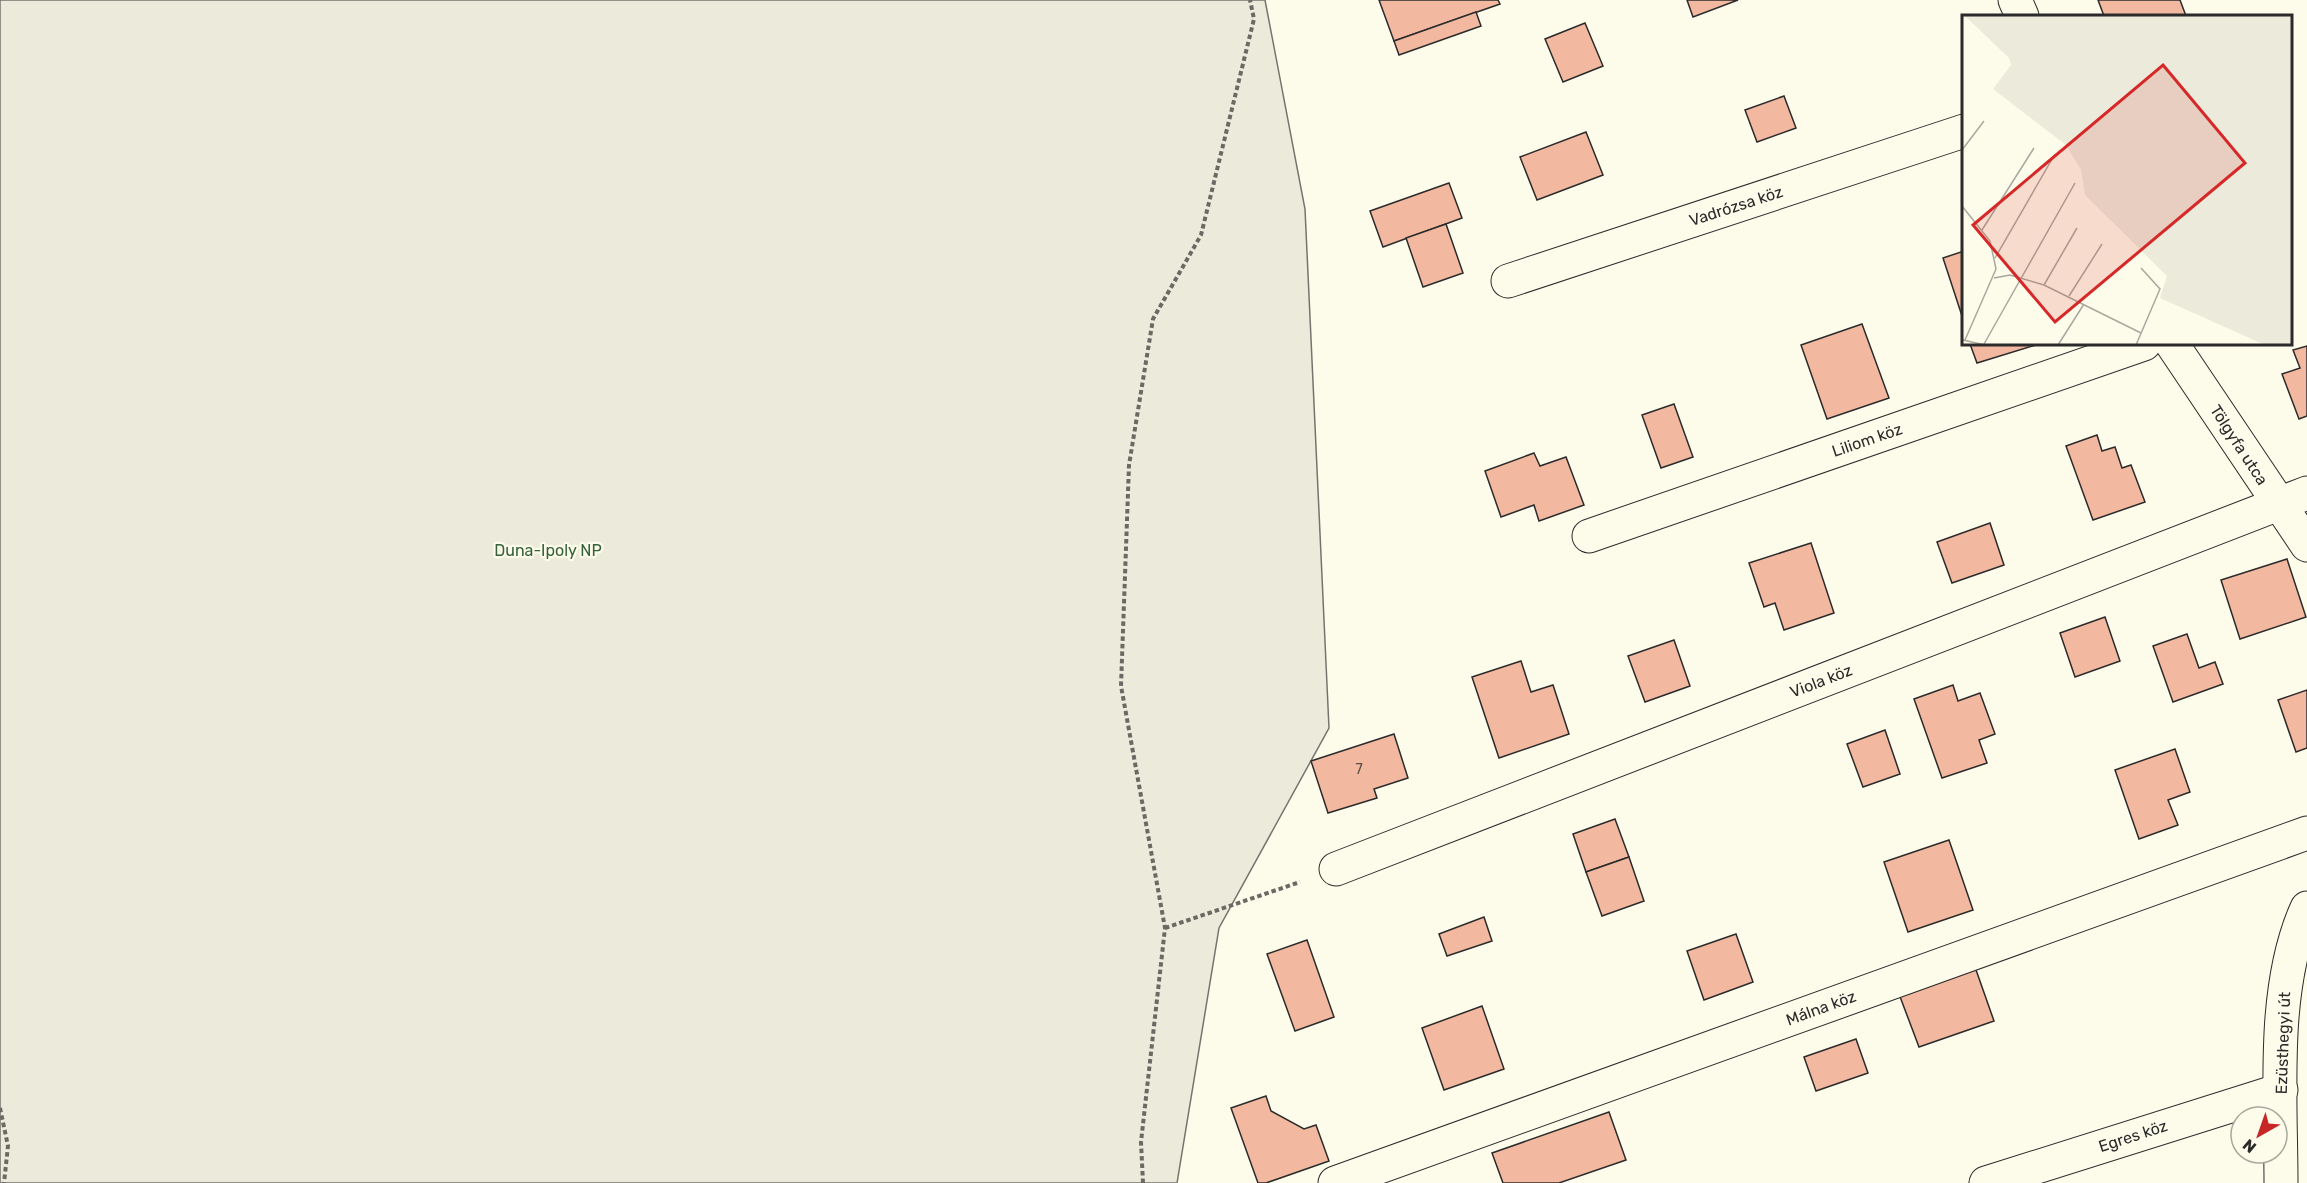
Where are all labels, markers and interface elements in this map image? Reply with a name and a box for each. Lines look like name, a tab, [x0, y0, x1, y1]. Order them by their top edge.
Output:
inset map	[1962, 15, 2292, 345]
street label: Vadrózsa köz	[1687, 182, 1785, 230]
street label: Tölgyfa utca	[2206, 401, 2272, 489]
street label: Liliom köz	[1829, 419, 1905, 461]
park label: Duna-Ipoly NP	[494, 541, 602, 560]
street label: Viola köz	[1787, 660, 1855, 702]
house number: 7	[1355, 761, 1363, 778]
street label: Málna köz	[1783, 987, 1859, 1029]
street label: Ezüsthegyi út	[2272, 991, 2294, 1095]
north arrow	[2229, 1105, 2289, 1165]
street label: Egres köz	[2096, 1116, 2170, 1156]
text: N	[2239, 1135, 2260, 1157]

